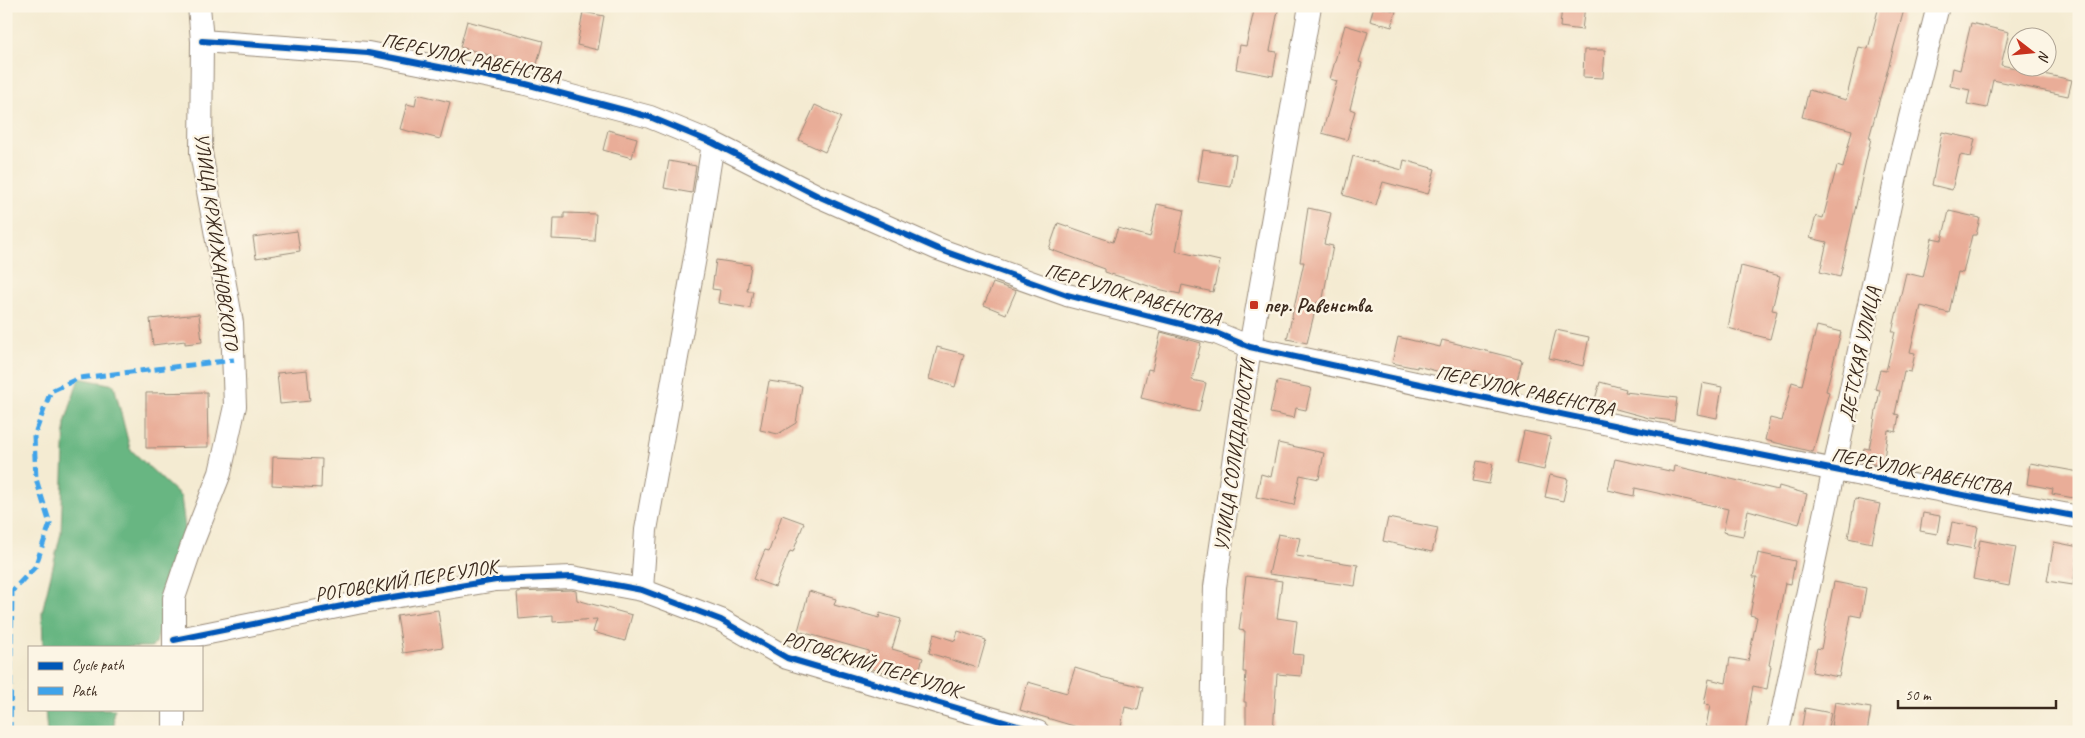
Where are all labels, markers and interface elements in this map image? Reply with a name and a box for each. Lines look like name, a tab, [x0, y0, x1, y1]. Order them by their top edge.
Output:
street label: ПЕРЕУЛОК РАВЕНСТВА	[379, 27, 563, 90]
north arrow	[2008, 28, 2058, 78]
text: N	[2034, 49, 2053, 64]
street label: УЛИЦА КРЖИЖАНОВСКОГО	[189, 131, 244, 353]
street label: ПЕРЕУЛОК РАВЕНСТВА	[1042, 257, 1225, 332]
street label: ДЕТСКАЯ УЛИЦА	[1833, 284, 1886, 423]
place label: пер. Равенства	[1264, 293, 1374, 318]
marker: пер. Равенства	[1248, 299, 1260, 311]
street label: УЛИЦА СОЛИДАРНОСТИ	[1209, 355, 1261, 553]
street label: ПЕРЕУЛОК РАВЕНСТВА	[1433, 359, 1617, 422]
street label: ПЕРЕУЛОК РАВЕНСТВА	[1829, 442, 2013, 501]
street label: РОГОВСКИЙ ПЕРЕУЛОК	[313, 553, 503, 607]
street label: РОГОВСКИЙ ПЕРЕУЛОК	[780, 626, 968, 705]
legend	[28, 646, 202, 710]
text: Cycle path	[72, 656, 124, 675]
scale bar	[1898, 678, 2055, 710]
text: Path	[72, 682, 98, 701]
text: 50 m	[1905, 686, 1932, 705]

